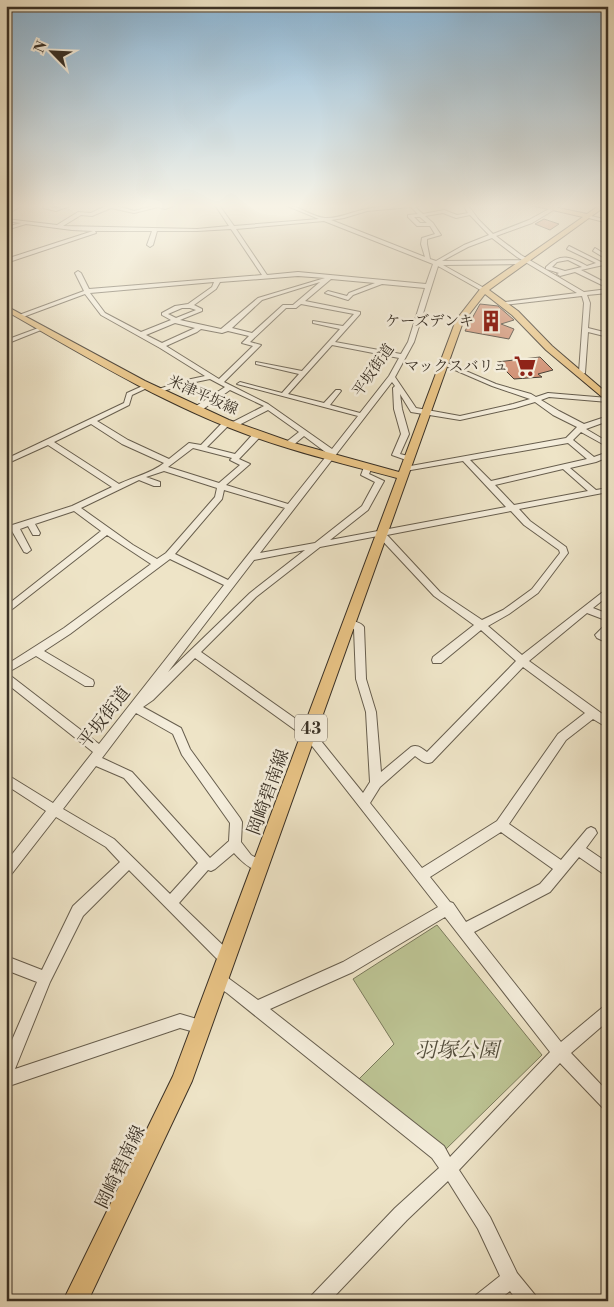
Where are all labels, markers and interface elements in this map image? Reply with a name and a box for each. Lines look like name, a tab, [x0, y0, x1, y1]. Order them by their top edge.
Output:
north arrow	[28, 28, 78, 78]
text: N	[31, 38, 52, 56]
building icon: ケーズデンキ	[478, 308, 504, 334]
place label: ケーズデンキ	[385, 312, 474, 331]
street label: 平坂街道	[348, 340, 398, 400]
supermarket icon: マックスバリュ	[512, 353, 538, 379]
place label: マックスバリュ	[404, 357, 508, 376]
street label: 米津平坂線	[165, 372, 241, 419]
street label: 平坂街道	[73, 682, 136, 753]
road number: 43	[295, 714, 327, 741]
street label: 岡崎碧南線	[242, 746, 295, 838]
park label: 羽塚公園	[415, 1038, 502, 1064]
street label: 岡崎碧南線	[90, 1122, 151, 1213]

